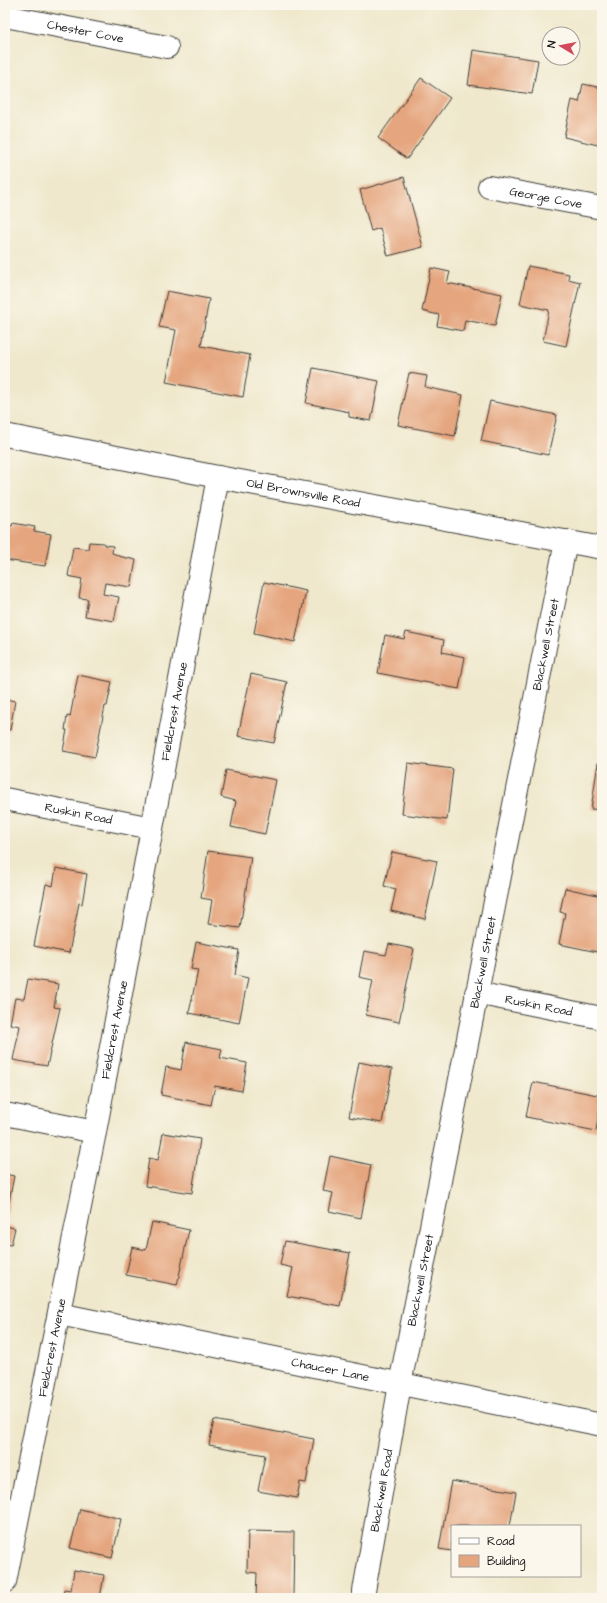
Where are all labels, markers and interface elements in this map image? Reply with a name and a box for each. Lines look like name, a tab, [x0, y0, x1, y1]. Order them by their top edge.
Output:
street label: Chester Cove	[46, 16, 126, 47]
north arrow	[541, 26, 581, 66]
text: N	[544, 40, 560, 49]
street label: George Cove	[508, 183, 584, 213]
street label: Old Brownsville Road	[245, 474, 362, 512]
street label: Blackwell Street	[528, 597, 563, 692]
street label: Fieldcrest Avenue	[156, 660, 192, 762]
street label: Ruskin Road	[43, 799, 114, 828]
street label: Blackwell Street	[466, 915, 500, 1010]
street label: Fieldcrest Avenue	[97, 978, 132, 1080]
street label: Ruskin Road	[504, 990, 574, 1020]
street label: Blackwell Street	[403, 1233, 438, 1328]
street label: Fieldcrest Avenue	[34, 1296, 70, 1398]
street label: Chaucer Lane	[290, 1353, 371, 1386]
street label: Blackwell Road	[366, 1448, 397, 1533]
legend	[451, 1525, 581, 1577]
text: Road	[487, 1533, 515, 1550]
text: Building	[487, 1553, 525, 1571]

